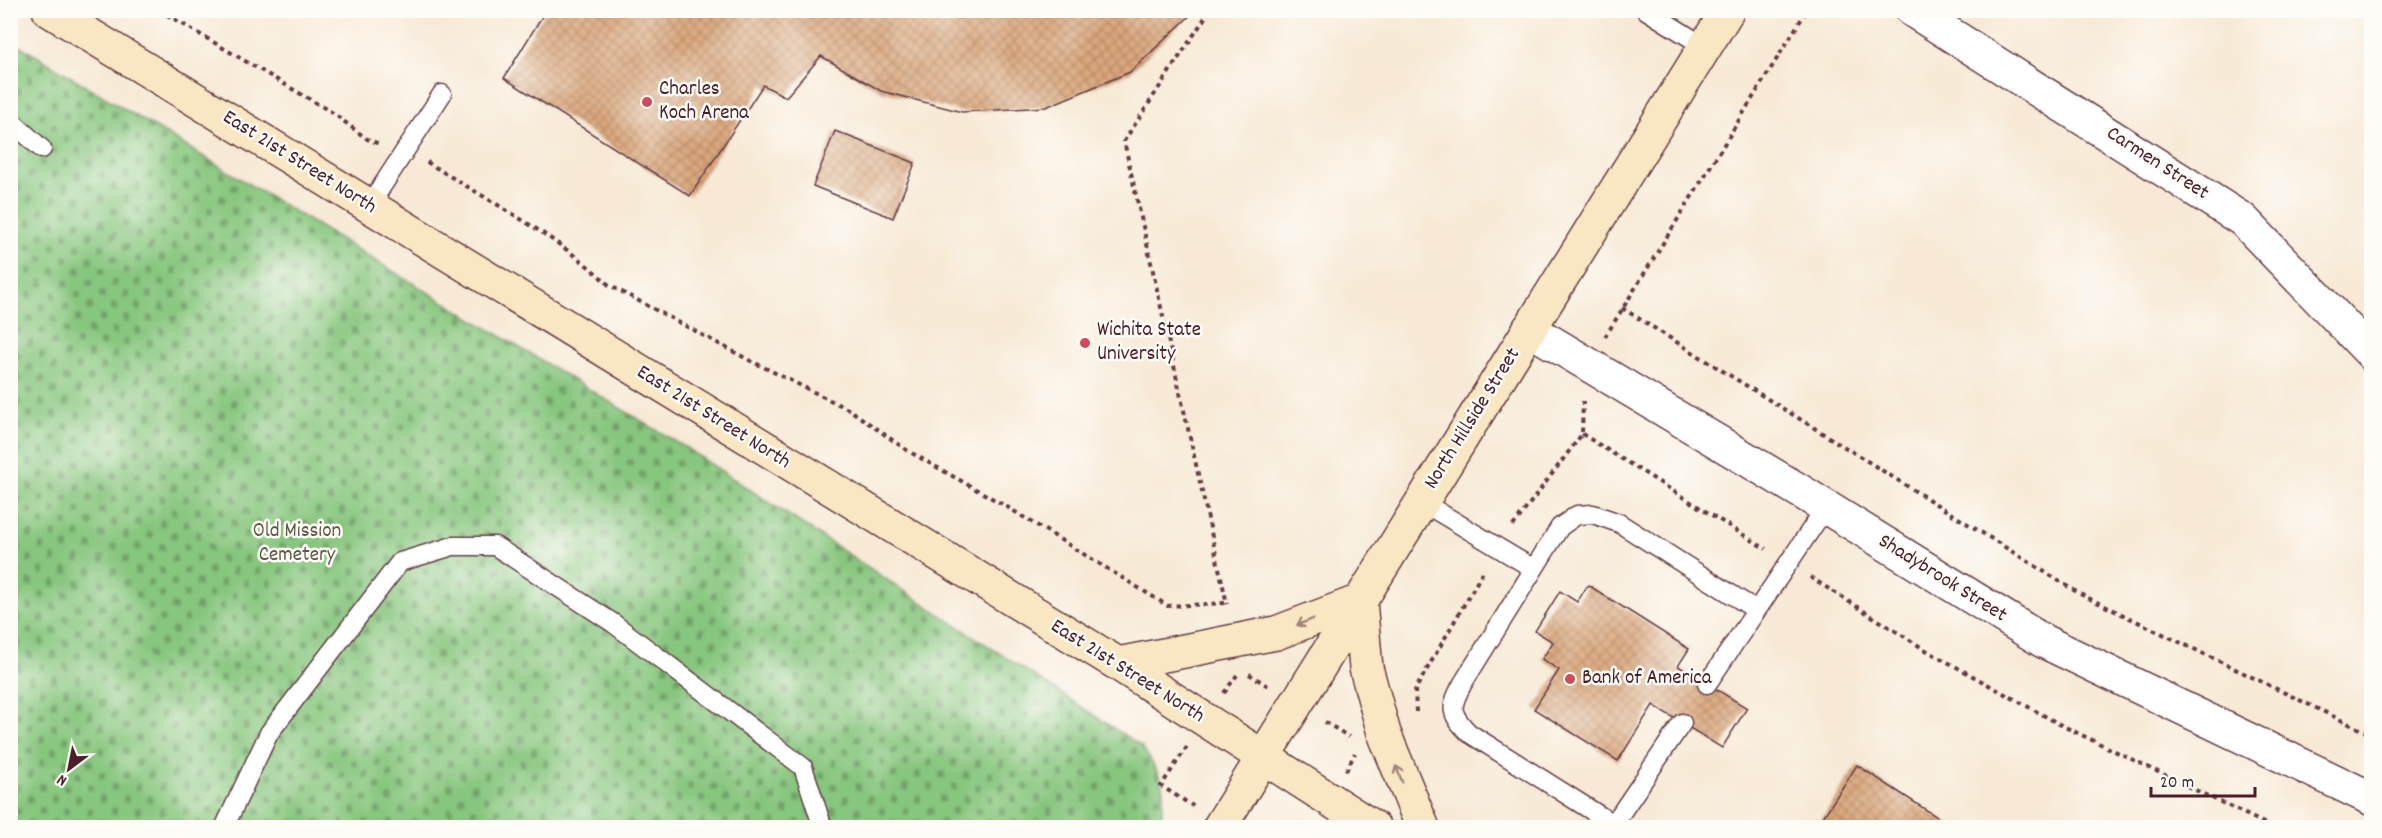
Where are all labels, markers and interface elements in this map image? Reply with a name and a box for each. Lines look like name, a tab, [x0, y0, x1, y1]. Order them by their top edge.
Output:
place label: Charles Koch Arena	[659, 75, 750, 129]
marker: Charles Koch Arena	[640, 95, 654, 109]
street label: East 21st Street North	[216, 103, 382, 223]
street label: Carmen Street	[2100, 119, 2215, 209]
place label: Wichita State University	[1097, 316, 1201, 370]
marker: Wichita State University	[1078, 336, 1092, 350]
street label: North Hillside Street	[1417, 342, 1529, 496]
street label: East 21st Street North	[630, 358, 796, 478]
park label: Old Mission Cemetery	[253, 517, 341, 571]
street label: Shadybrook Street	[1872, 527, 2013, 631]
street label: East 21st Street North	[1044, 612, 1210, 732]
one-way arrow	[1296, 617, 1315, 628]
place label: Bank of America	[1582, 664, 1713, 694]
marker: Bank of America	[1563, 672, 1577, 686]
north arrow	[39, 739, 99, 799]
scale bar	[2151, 760, 2254, 798]
one-way arrow	[1393, 765, 1404, 784]
text: N	[53, 768, 72, 791]
text: 20 m	[2160, 771, 2194, 796]

